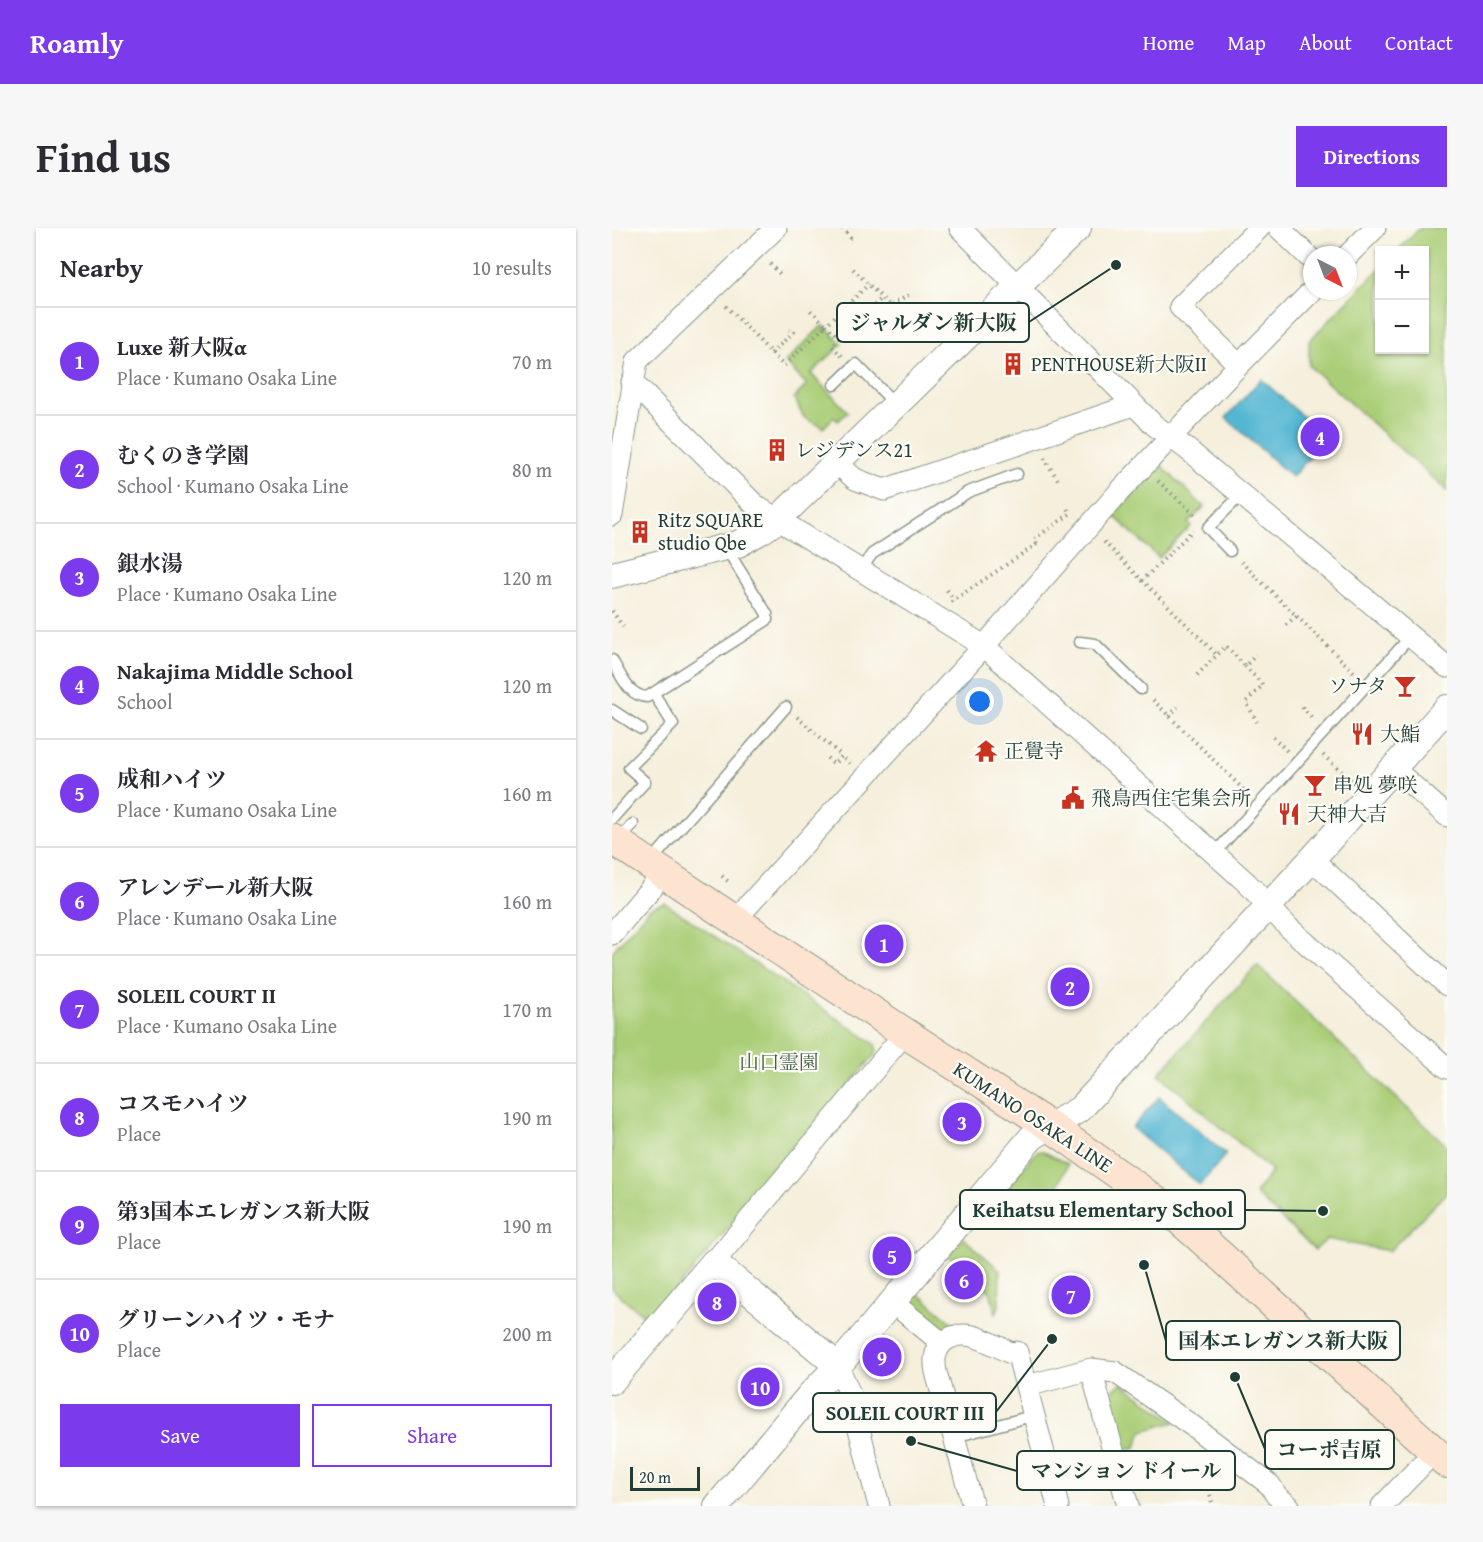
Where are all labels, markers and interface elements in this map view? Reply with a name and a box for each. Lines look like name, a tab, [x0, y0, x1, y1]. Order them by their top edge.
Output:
text: Roamly	[30, 22, 124, 63]
text: Home	[1143, 27, 1194, 58]
text: Map	[1227, 27, 1266, 58]
text: About	[1299, 27, 1352, 58]
text: Contact	[1385, 27, 1453, 58]
text: Find us	[36, 126, 171, 187]
button: Directions	[1296, 126, 1447, 187]
north arrow	[1303, 246, 1357, 300]
map controls	[1375, 246, 1429, 354]
button: +	[1375, 246, 1429, 300]
text: Nearby	[60, 248, 143, 287]
text: 10 results	[472, 253, 552, 282]
button: −	[1375, 300, 1429, 354]
callout: ジャルダン新大阪	[837, 303, 1029, 342]
text: ジャルダン新大阪	[850, 307, 1017, 338]
text: Luxe 新大阪α	[117, 331, 247, 363]
text: 1	[74, 347, 85, 376]
text: 70 m	[512, 347, 552, 376]
place label: PENTHOUSE新大阪II	[1031, 349, 1207, 378]
building icon: PENTHOUSE新大阪II	[1000, 351, 1026, 377]
text: Place · Kumano Osaka Line	[117, 363, 337, 392]
pin: 4	[1300, 414, 1340, 460]
place label: レジデンス21	[795, 435, 913, 464]
building icon: レジデンス21	[764, 437, 790, 463]
text: むくのき学園	[117, 439, 249, 471]
text: 2	[74, 455, 85, 484]
text: 80 m	[512, 455, 552, 484]
text: School · Kumano Osaka Line	[117, 471, 349, 500]
place label: Ritz SQUARE studio Qbe	[658, 505, 763, 557]
building icon: Ritz SQUARE studio Qbe	[627, 519, 653, 545]
text: 銀水湯	[117, 547, 183, 579]
text: 3	[74, 563, 85, 592]
text: 120 m	[502, 563, 552, 592]
text: Place · Kumano Osaka Line	[117, 579, 337, 608]
text: Nakajima Middle School	[117, 655, 353, 687]
text: 4	[74, 671, 85, 700]
text: 120 m	[502, 671, 552, 700]
place label: ソナタ	[1328, 671, 1387, 700]
bar icon: ソナタ	[1392, 673, 1418, 699]
text: School	[117, 687, 173, 716]
your location	[965, 687, 994, 716]
place label: 大鮨	[1380, 719, 1420, 748]
restaurant icon: 大鮨	[1349, 721, 1375, 747]
place label: 正覺寺	[1004, 736, 1064, 765]
temple icon: 正覺寺	[973, 738, 999, 764]
text: 成和ハイツ	[117, 763, 227, 795]
place label: 串処 夢咲	[1333, 770, 1417, 799]
bar icon: 串処 夢咲	[1302, 772, 1328, 798]
text: 5	[74, 779, 85, 808]
text: 160 m	[502, 779, 552, 808]
place label: 飛鳥西住宅集会所	[1091, 783, 1251, 812]
public building icon: 飛鳥西住宅集会所	[1060, 785, 1086, 811]
text: Place · Kumano Osaka Line	[117, 795, 337, 824]
place label: 天神大吉	[1307, 799, 1387, 828]
restaurant icon: 天神大吉	[1276, 801, 1302, 827]
text: アレンデール新大阪	[117, 871, 313, 903]
text: 6	[74, 887, 85, 916]
text: 160 m	[502, 887, 552, 916]
text: Place · Kumano Osaka Line	[117, 903, 337, 932]
pin: 1	[864, 922, 904, 966]
pin: 2	[1050, 964, 1090, 1010]
text: SOLEIL COURT II	[117, 979, 276, 1011]
text: 7	[74, 995, 85, 1024]
text: 170 m	[502, 995, 552, 1024]
text: Place · Kumano Osaka Line	[117, 1011, 337, 1040]
park label: 山口霊園	[739, 1047, 819, 1076]
street label: KUMANO OSAKA LINE	[948, 1054, 1119, 1179]
text: コスモハイツ	[117, 1087, 249, 1119]
pin: 3	[942, 1100, 982, 1144]
text: 8	[74, 1103, 85, 1132]
text: 190 m	[502, 1103, 552, 1132]
text: Place	[117, 1119, 161, 1148]
callout: Keihatsu Elementary School	[960, 1190, 1245, 1229]
text: Keihatsu Elementary School	[972, 1194, 1234, 1225]
text: 第3国本エレガンス新大阪	[117, 1195, 370, 1227]
text: 9	[74, 1211, 85, 1240]
text: 190 m	[502, 1211, 552, 1240]
text: Place	[117, 1227, 161, 1256]
pin: 5	[872, 1234, 912, 1278]
pin: 6	[944, 1258, 984, 1302]
pin: 7	[1052, 1272, 1090, 1318]
pin: 8	[698, 1280, 736, 1324]
text: グリーンハイツ・モナ	[117, 1303, 335, 1335]
text: 10	[69, 1319, 90, 1348]
text: 200 m	[502, 1319, 552, 1348]
callout: 国本エレガンス新大阪	[1166, 1321, 1400, 1360]
text: 国本エレガンス新大阪	[1178, 1325, 1389, 1356]
pin: 9	[862, 1334, 902, 1380]
text: Place	[117, 1335, 161, 1364]
pin: 10	[740, 1364, 780, 1410]
callout: SOLEIL COURT III	[813, 1393, 996, 1432]
text: SOLEIL COURT III	[825, 1397, 985, 1428]
button: Save	[60, 1404, 300, 1467]
button: Share	[312, 1404, 552, 1467]
callout: コーポ吉原	[1265, 1430, 1394, 1469]
text: コーポ吉原	[1277, 1434, 1382, 1465]
callout: マンション ドイール	[1017, 1451, 1235, 1490]
text: マンション ドイール	[1030, 1455, 1222, 1486]
scale bar	[630, 1464, 700, 1492]
text: 20 m	[639, 1465, 671, 1489]

